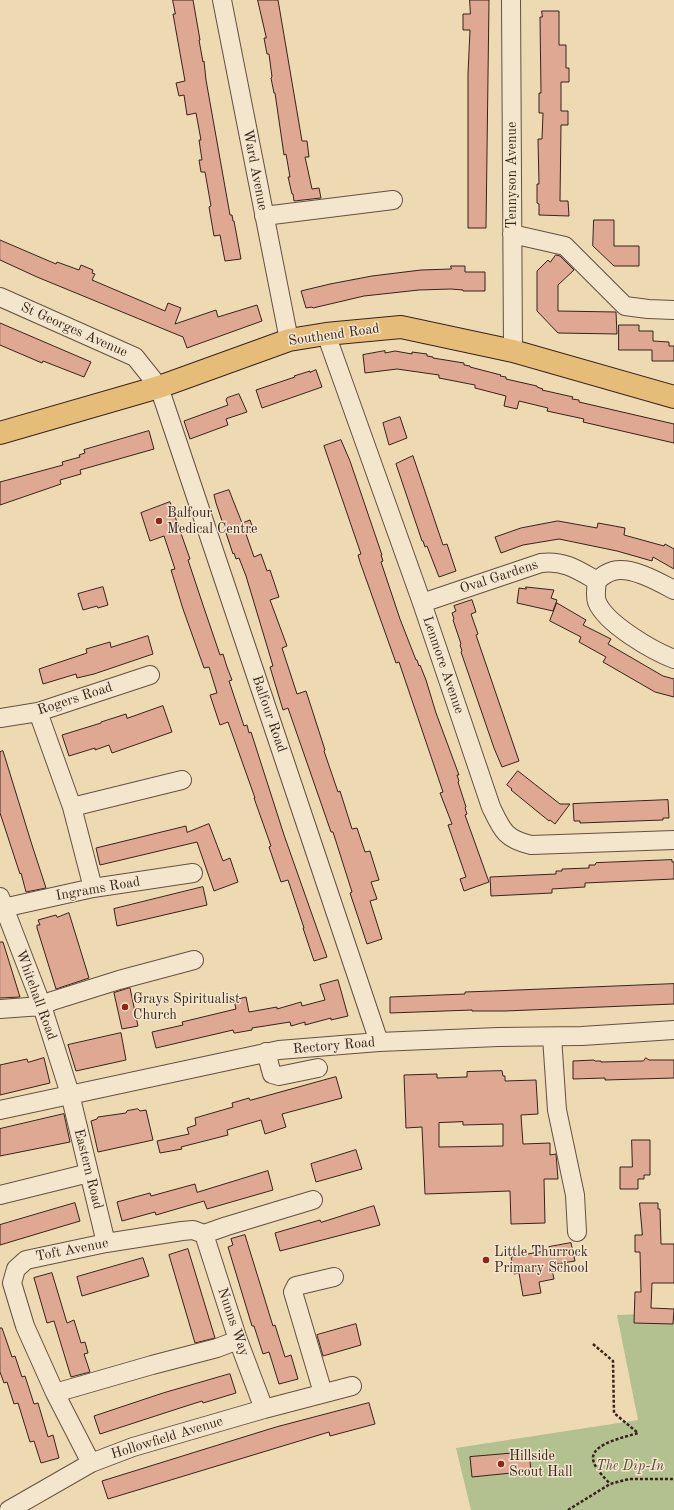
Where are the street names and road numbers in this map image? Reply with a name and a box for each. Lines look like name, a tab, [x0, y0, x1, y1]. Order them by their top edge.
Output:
street label: Tennyson Avenue	[504, 122, 520, 228]
street label: Ward Avenue	[239, 128, 271, 212]
street label: St Georges Avenue	[18, 299, 130, 361]
street label: Southend Road	[287, 320, 381, 350]
street label: Oval Gardens	[458, 556, 540, 598]
street label: Lenmore Avenue	[418, 614, 468, 716]
street label: Balfour Road	[248, 673, 290, 755]
street label: Rogers Road	[35, 679, 115, 719]
street label: Ingrams Road	[54, 873, 142, 905]
street label: Whitehall Road	[12, 948, 60, 1042]
street label: Rectory Road	[292, 1034, 376, 1058]
street label: Eastern Road	[70, 1127, 106, 1211]
street label: Toft Avenue	[34, 1235, 110, 1265]
street label: Nunns Way	[213, 1286, 253, 1358]
street label: Hollowfield Avenue	[109, 1413, 225, 1463]

